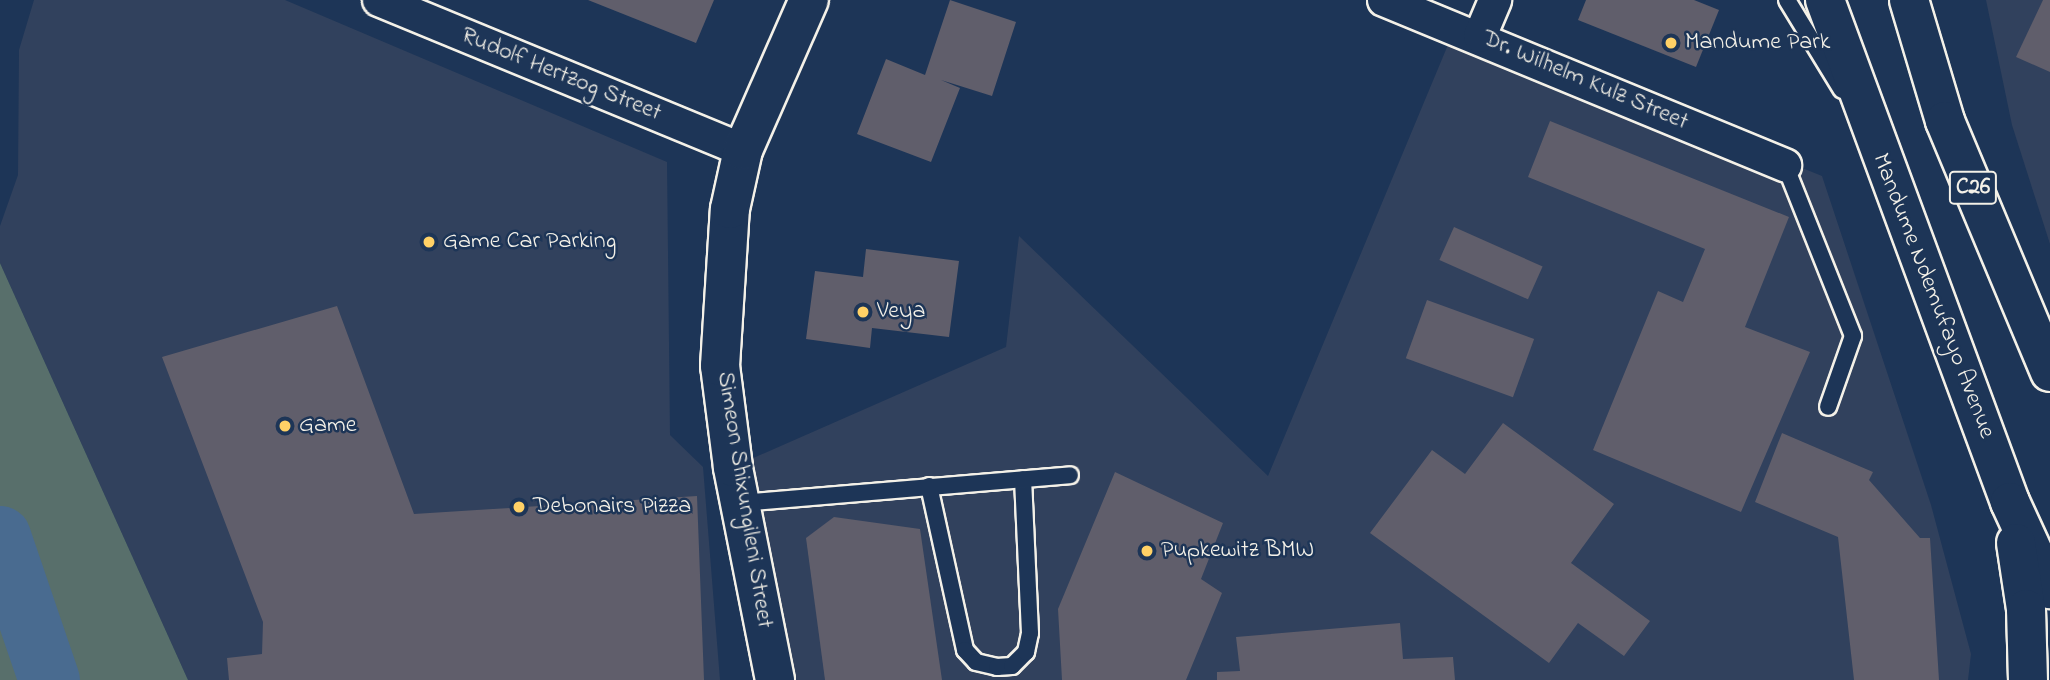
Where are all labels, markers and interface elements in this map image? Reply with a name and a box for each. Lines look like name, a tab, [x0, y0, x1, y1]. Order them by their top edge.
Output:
street label: Rudolf Hertzog Street	[457, 22, 665, 128]
street label: Dr. Wilhelm Kulz Street	[1478, 25, 1692, 137]
place label: Mandume Park	[1685, 29, 1830, 57]
marker: Mandume Park	[1663, 35, 1679, 51]
street label: Mandume Ndemufayo Avenue	[1865, 149, 2001, 443]
road number: C26	[1948, 168, 1997, 208]
place label: Game Car Parking	[443, 228, 616, 256]
marker: Game Car Parking	[421, 234, 437, 250]
place label: Veya	[877, 298, 925, 326]
marker: Veya	[855, 304, 871, 320]
street label: Simeon Shixungileni Street	[709, 370, 779, 630]
place label: Game	[299, 412, 356, 440]
marker: Game	[277, 418, 293, 434]
place label: Debonairs Pizza	[533, 493, 691, 521]
marker: Debonairs Pizza	[511, 499, 527, 515]
place label: Pupkewitz BMW	[1161, 537, 1314, 565]
marker: Pupkewitz BMW	[1139, 543, 1155, 559]

